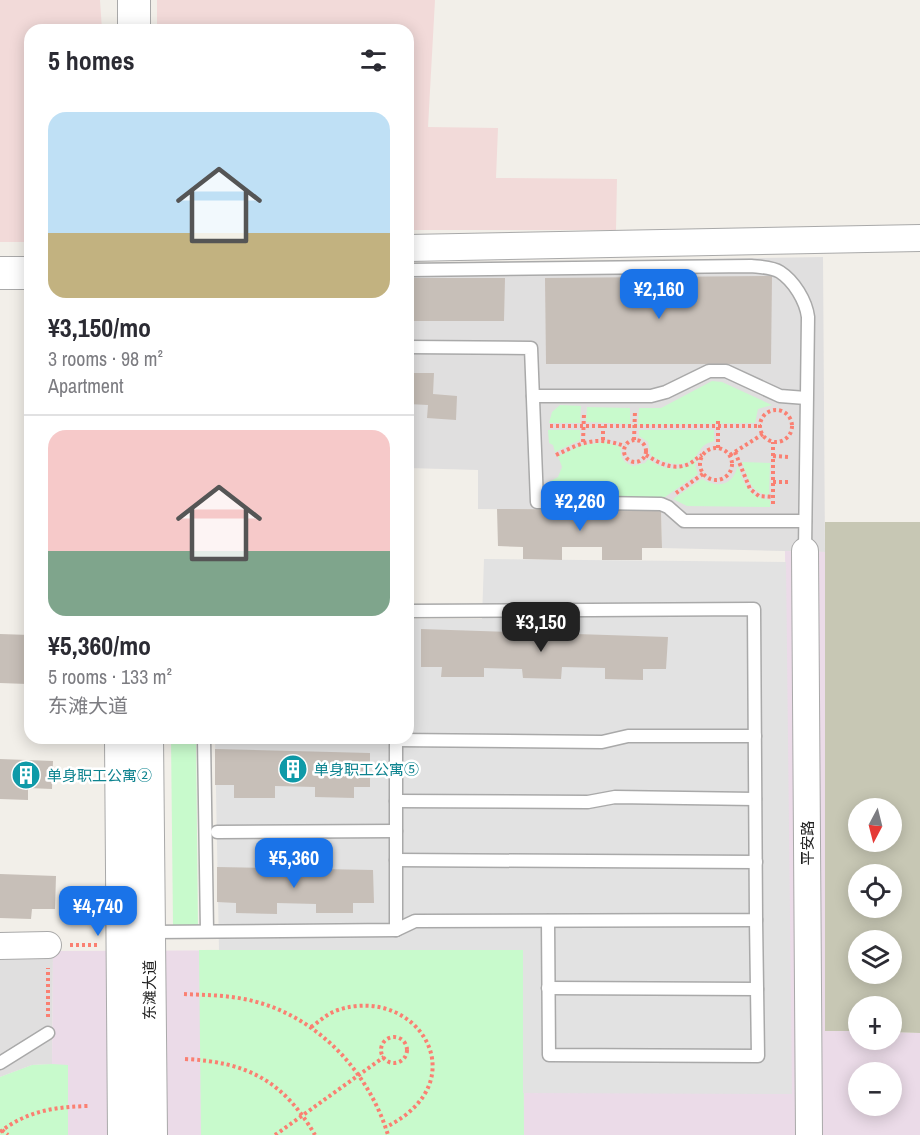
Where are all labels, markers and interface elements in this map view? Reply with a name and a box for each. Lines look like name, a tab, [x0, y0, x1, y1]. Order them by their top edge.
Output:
text: 5 homes	[48, 43, 135, 78]
icon: filters	[357, 44, 390, 77]
icon: home	[165, 151, 273, 259]
pin: ¥2,160	[610, 269, 708, 320]
text: ¥2,160	[634, 275, 684, 302]
text: ¥3,150/mo	[48, 310, 151, 345]
text: 3 rooms · 98 m²	[48, 345, 163, 372]
text: Apartment	[48, 372, 124, 399]
icon: home	[165, 469, 273, 577]
pin: ¥2,260	[531, 481, 629, 532]
text: ¥2,260	[555, 487, 605, 514]
pin: ¥3,150	[492, 602, 590, 653]
text: ¥3,150	[516, 608, 566, 635]
text: ¥5,360/mo	[48, 628, 151, 663]
text: 5 rooms · 133 m²	[48, 663, 172, 690]
text: 东滩大道	[48, 692, 128, 719]
building icon: 单身职工公寓⑤	[277, 753, 309, 785]
building icon: 单身职工公寓②	[10, 759, 42, 791]
place label: 单身职工公寓⑤	[314, 759, 419, 780]
place label: 单身职工公寓②	[47, 765, 152, 786]
north arrow	[848, 798, 902, 852]
map controls	[848, 798, 902, 1116]
street label: 平安路	[797, 820, 818, 866]
pin: ¥5,360	[245, 838, 343, 889]
text: ¥5,360	[269, 844, 319, 871]
button: locate	[848, 864, 902, 918]
pin: ¥4,740	[49, 886, 147, 937]
text: ¥4,740	[73, 892, 123, 919]
button: layers	[848, 930, 902, 984]
street label: 东滩大道	[139, 960, 160, 1020]
button: +	[848, 996, 902, 1050]
button: −	[848, 1062, 902, 1116]

